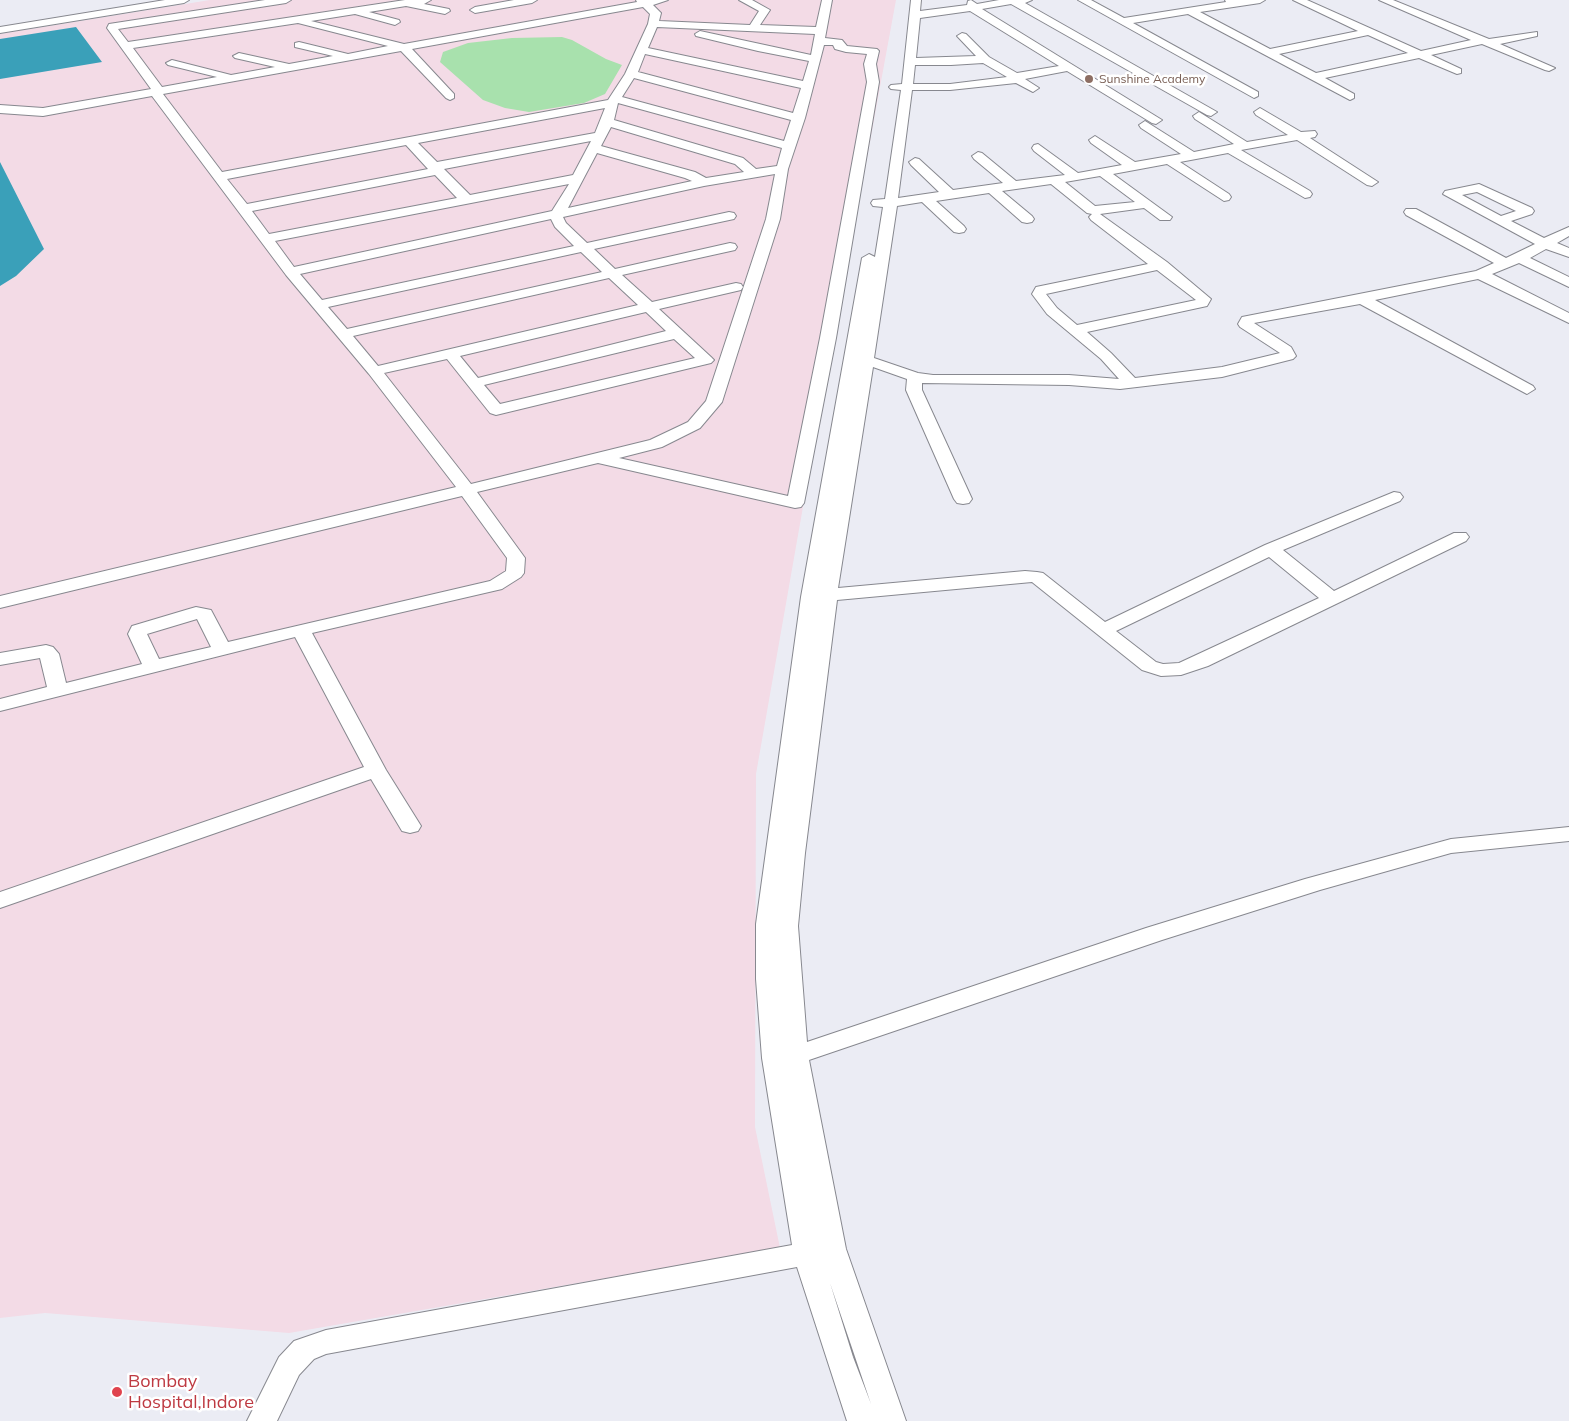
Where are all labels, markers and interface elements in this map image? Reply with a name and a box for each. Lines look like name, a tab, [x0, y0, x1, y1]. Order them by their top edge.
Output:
place label: Sunshine Academy	[1099, 72, 1205, 86]
marker: Sunshine Academy	[1083, 73, 1095, 85]
place label: Bombay Hospital,Indore	[128, 1371, 254, 1414]
marker: Bombay Hospital,Indore	[110, 1385, 124, 1399]

